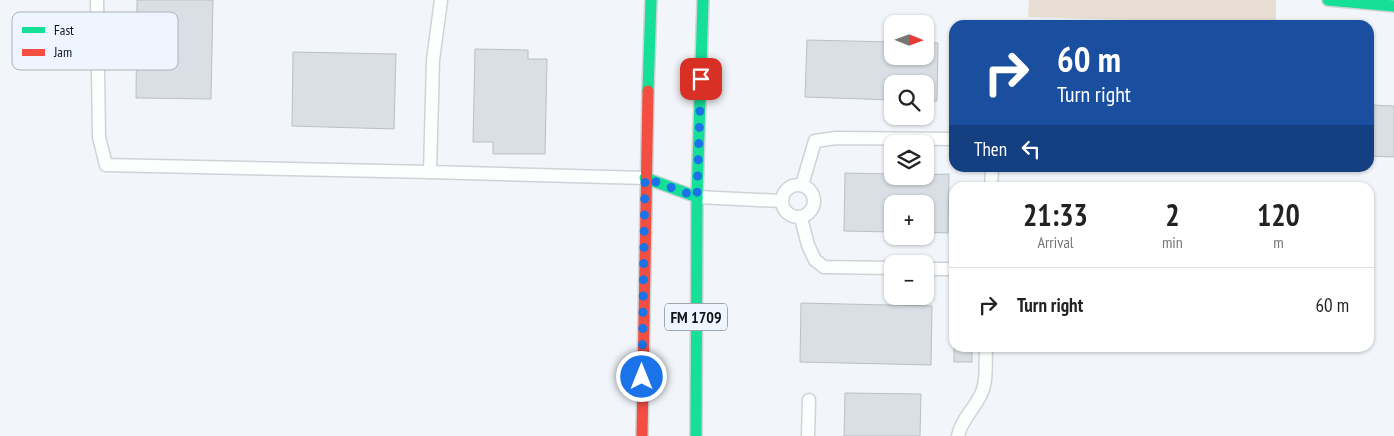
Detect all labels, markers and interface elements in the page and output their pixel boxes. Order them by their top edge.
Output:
legend [12,12,178,70]
north arrow [884,15,934,65]
map controls [884,15,934,305]
text: Fast [54,21,74,39]
text: 60 m [1057,36,1121,82]
icon: right [974,40,1039,105]
text: Jam [53,43,72,61]
pin [680,58,722,100]
icon: arrive [687,65,715,93]
button: search [884,75,934,125]
text: Turn right [1057,80,1131,108]
button: layers [884,135,934,185]
icon: left [1017,135,1045,163]
text: Then [974,137,1007,161]
button: + [884,195,934,245]
text: 21:33 [1023,195,1088,234]
text: 2 [1165,195,1180,234]
text: 120 [1257,195,1300,234]
text: Arrival [1037,232,1074,252]
text: min [1162,232,1183,252]
text: m [1273,232,1284,252]
button: − [884,255,934,305]
icon: right [974,291,1002,319]
text: Turn right [1017,293,1083,317]
text: 60 m [1316,293,1349,317]
road number: FM 1709 [665,304,727,330]
position arrow [615,350,667,402]

